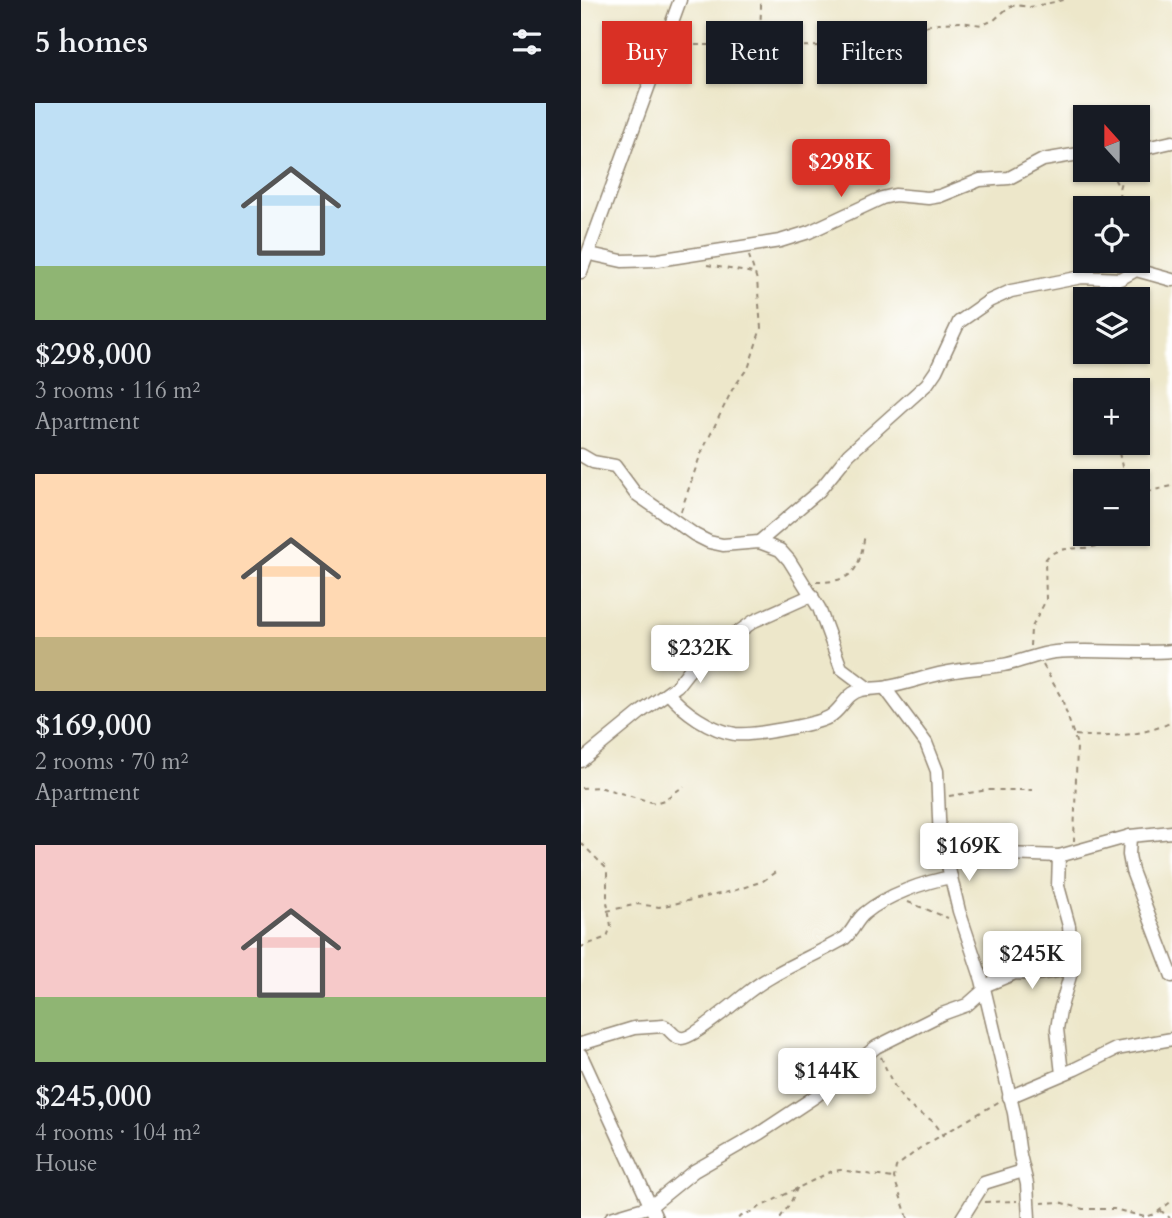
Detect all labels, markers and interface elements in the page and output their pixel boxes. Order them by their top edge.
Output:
chip: Buy [602,21,692,84]
chip: Rent [706,21,803,84]
chip: Filters [817,21,927,84]
text: 5 homes [35,22,148,63]
icon: filters [508,23,546,61]
north arrow [1073,105,1150,182]
map controls [1073,105,1150,546]
pin: $298K [792,140,890,199]
text: $298K [808,146,874,177]
icon: home [228,148,354,274]
button: locate [1073,196,1150,273]
button: layers [1073,287,1150,364]
text: $298,000 [35,334,151,375]
text: 3 rooms · 116 m² [35,375,200,406]
button: + [1073,378,1150,455]
text: Apartment [35,406,139,437]
button: − [1073,469,1150,546]
icon: home [228,519,354,645]
pin: $232K [651,626,749,685]
text: $232K [667,632,733,663]
text: $169,000 [35,705,151,746]
text: 2 rooms · 70 m² [35,746,188,777]
text: Apartment [35,777,139,808]
pin: $169K [920,824,1018,883]
text: $169K [936,830,1002,861]
icon: home [228,890,354,1016]
pin: $245K [983,932,1081,991]
text: $245K [999,938,1065,969]
pin: $144K [778,1048,876,1108]
text: $144K [794,1055,860,1086]
text: $245,000 [35,1076,151,1117]
text: 4 rooms · 104 m² [35,1117,200,1148]
text: House [35,1148,97,1179]

